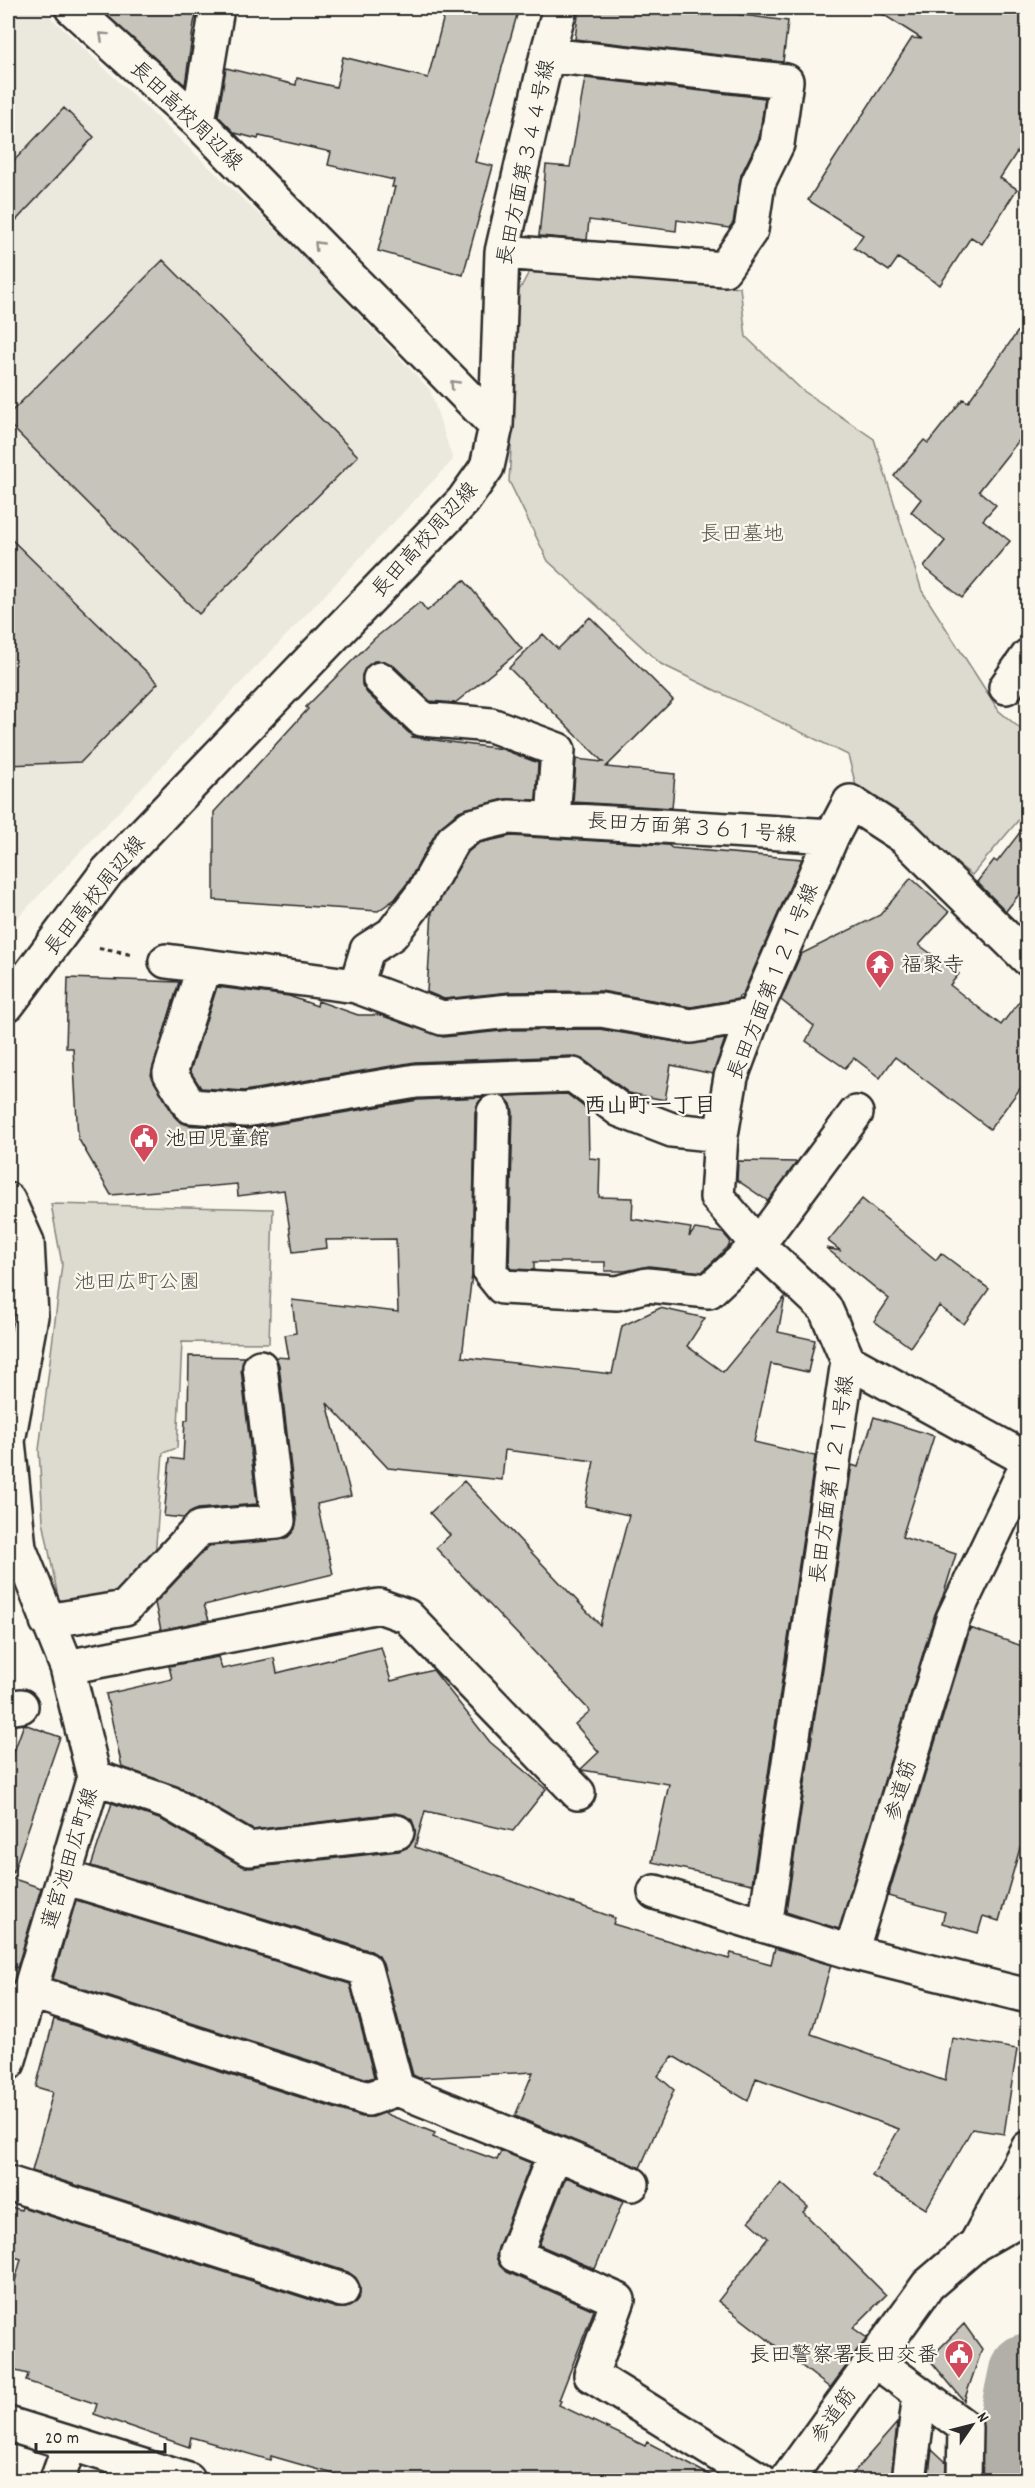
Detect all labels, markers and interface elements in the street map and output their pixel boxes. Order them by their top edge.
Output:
one-way arrow [99,32,110,43]
street label: 長田高校周辺線 [122,55,248,179]
street label: 長田方面第３４４号線 [491,57,564,268]
one-way arrow [314,241,325,251]
one-way arrow [451,381,462,392]
street label: 長田高校周辺線 [366,476,487,606]
park label: 長田墓地 [700,521,784,551]
street label: 長田方面第３６１号線 [586,808,798,852]
street label: 長田高校周辺線 [38,830,154,963]
street label: 長田方面第１２１号線 [722,879,828,1085]
temple icon: 福聚寺 [864,948,896,990]
place label: 福聚寺 [901,952,964,982]
district label: 西山町一丁目 [584,1092,716,1123]
public building icon: 池田児童館 [128,1122,160,1164]
place label: 池田児童館 [165,1126,270,1156]
park label: 池田広町公園 [74,1269,200,1299]
street label: 長田方面第１２１号線 [805,1373,863,1585]
street label: 参道筋 [879,1756,926,1825]
street label: 蓮宮池田広町線 [36,1784,108,1934]
public building icon: 長田警察署長田交番 [943,2338,975,2380]
place label: 長田警察署長田交番 [749,2342,938,2372]
street label: 参道筋 [805,2382,866,2451]
north arrow [942,2395,1002,2455]
text: N [971,2408,994,2428]
scale bar [36,2416,165,2454]
text: 20 m [45,2427,79,2452]

